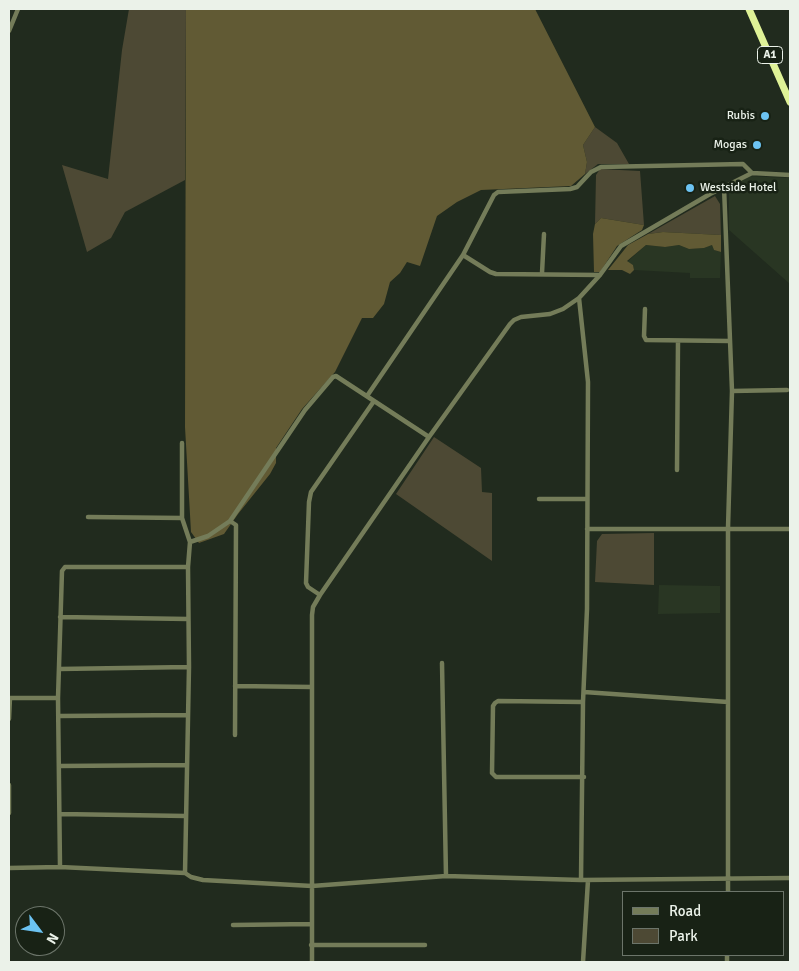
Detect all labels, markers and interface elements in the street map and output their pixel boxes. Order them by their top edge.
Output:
road number: A1 [758,46,782,64]
place label: Rubis [727,109,755,123]
marker: Rubis [759,110,771,122]
place label: Mogas [713,138,747,152]
marker: Mogas [751,139,763,151]
place label: Westside Hotel [700,181,777,195]
marker: Westside Hotel [684,182,696,194]
legend [622,891,784,956]
text: Road [669,902,701,920]
north arrow [15,906,65,956]
text: Park [669,927,698,945]
text: N [43,930,62,947]

